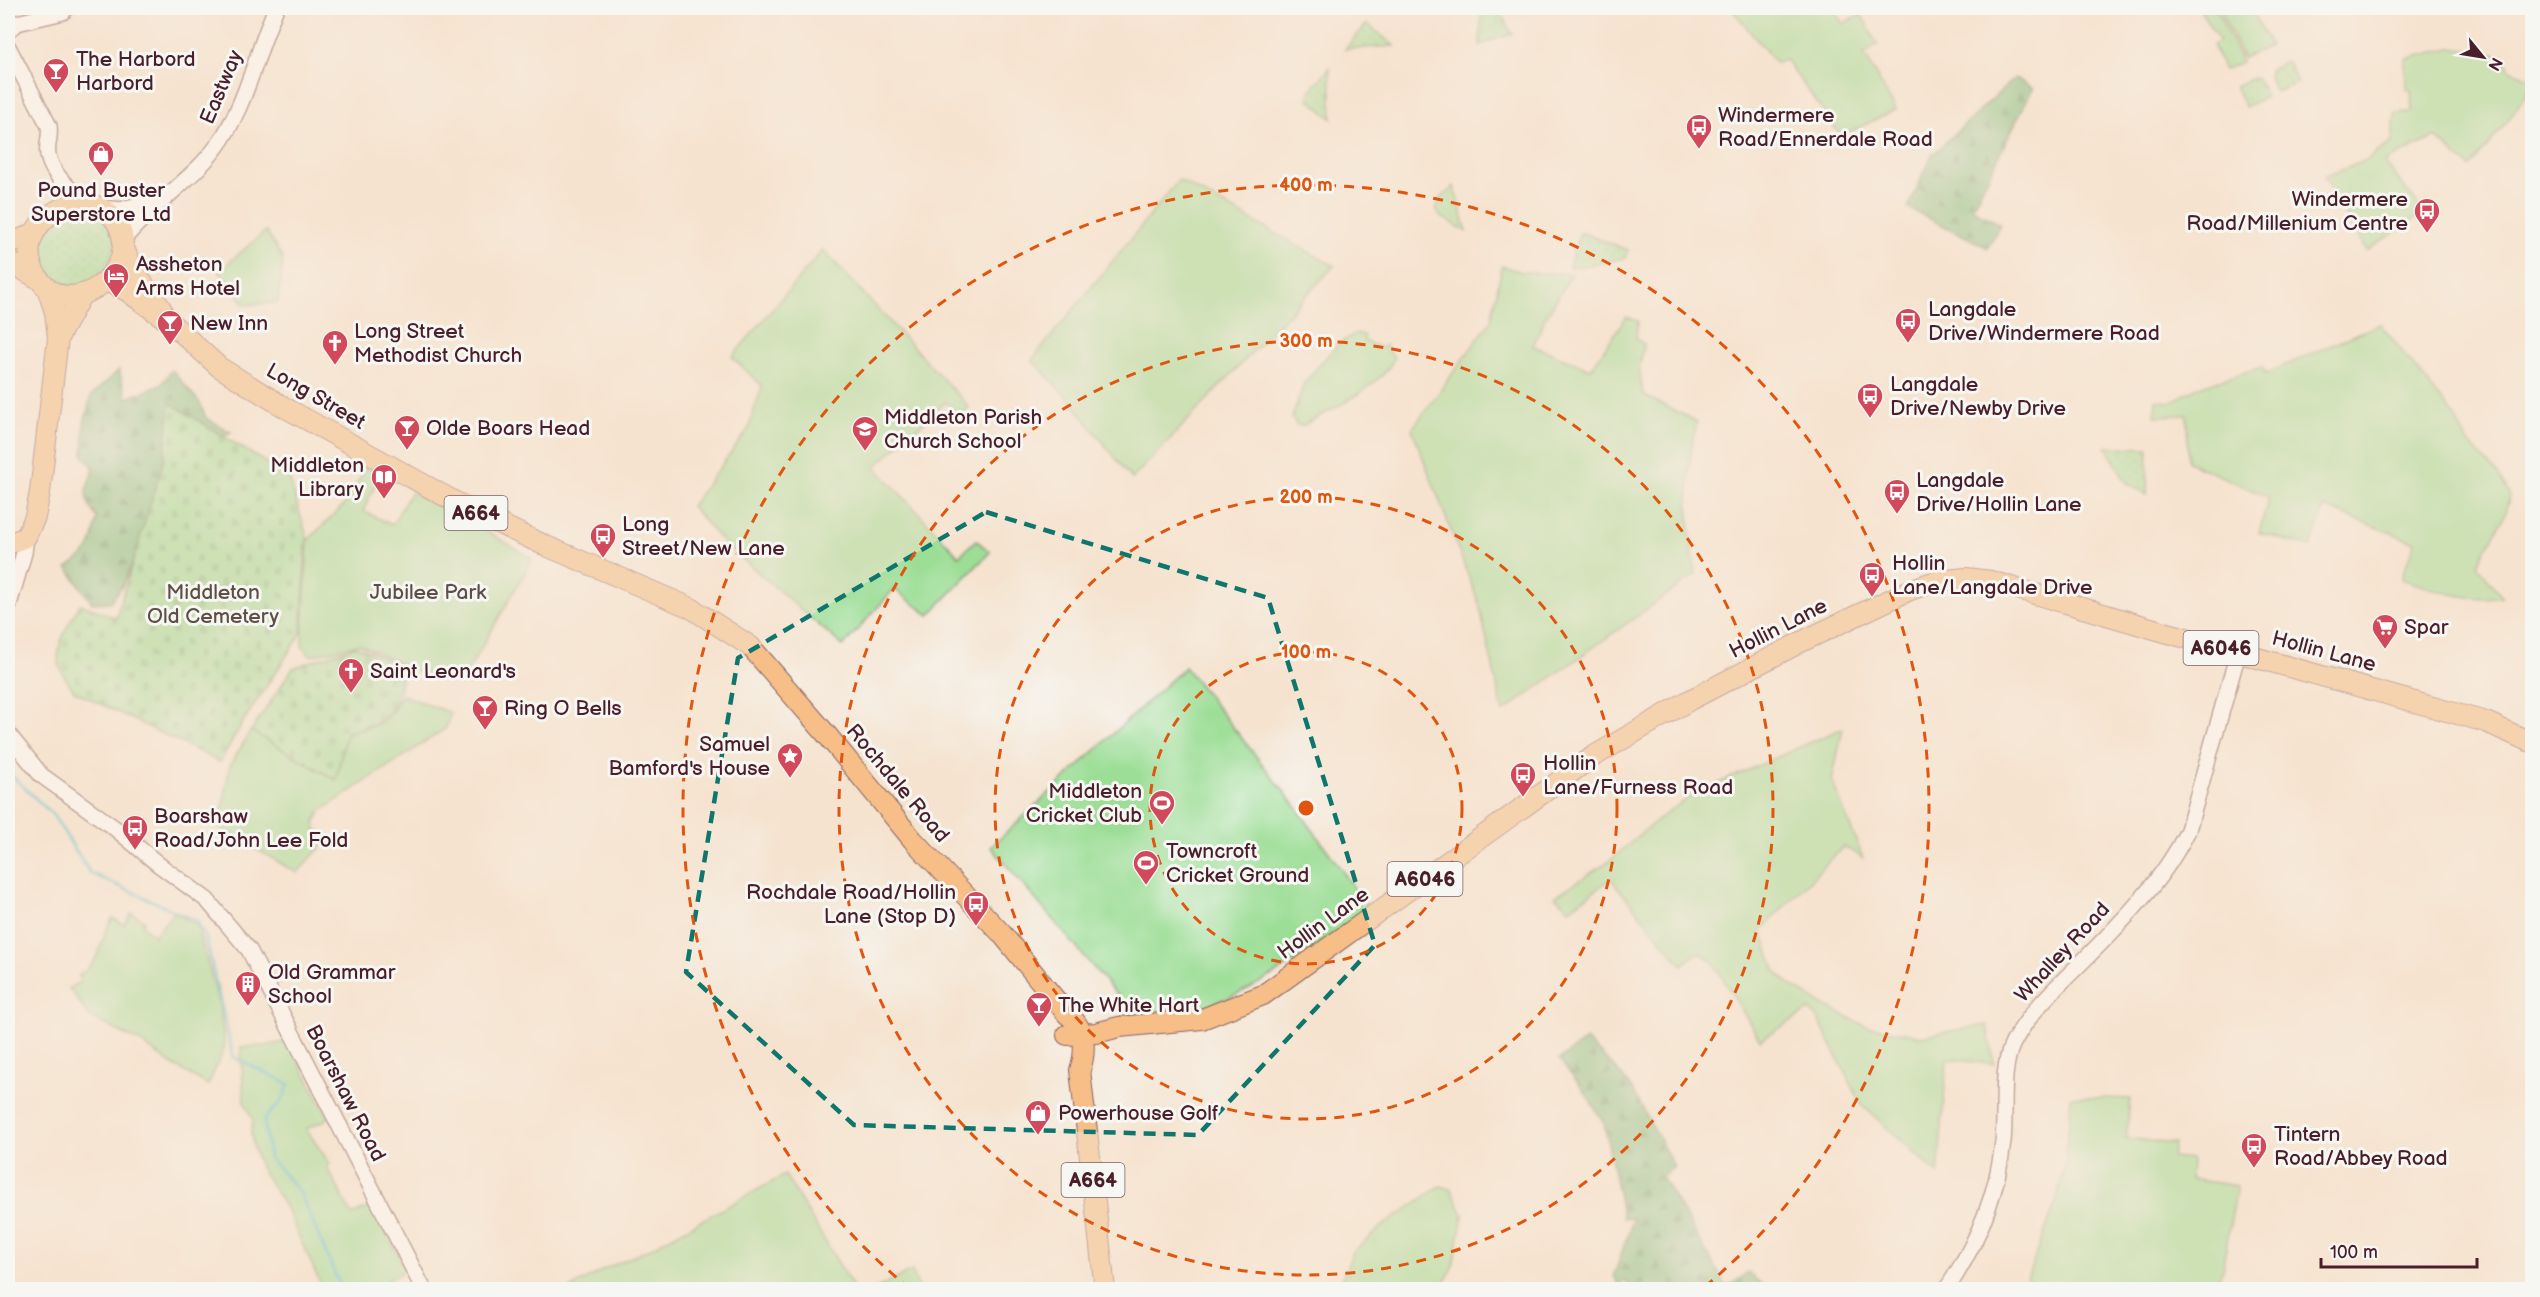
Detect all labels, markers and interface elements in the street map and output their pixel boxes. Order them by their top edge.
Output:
north arrow [2453,27,2513,87]
street label: Eastway [195,46,248,128]
place label: The Harbord Harbord [76,47,196,96]
text: N [2483,54,2506,74]
bar icon: The Harbord Harbord [41,56,71,94]
place label: Windermere Road/Ennerdale Road [1718,103,1933,152]
bus stop icon: Windermere Road/Ennerdale Road [1684,112,1714,150]
shop icon: Pound Buster Superstore Ltd [86,139,116,177]
text: 400 m [1279,175,1333,196]
place label: Pound Buster Superstore Ltd [31,178,171,227]
place label: Windermere Road/Millenium Centre [2186,187,2408,236]
bus stop icon: Windermere Road/Millenium Centre [2412,196,2442,234]
place label: Assheton Arms Hotel [136,252,240,301]
hotel icon: Assheton Arms Hotel [101,261,131,299]
place label: Langdale Drive/Windermere Road [1928,297,2160,346]
bus stop icon: Langdale Drive/Windermere Road [1893,306,1923,344]
bar icon: New Inn [155,308,185,346]
place label: New Inn [190,311,268,336]
place label: Long Street Methodist Church [354,319,522,368]
church icon: Long Street Methodist Church [320,328,350,366]
text: 300 m [1279,331,1333,352]
street label: Long Street [262,358,370,435]
place label: Langdale Drive/Newby Drive [1890,372,2066,421]
bus stop icon: Langdale Drive/Newby Drive [1855,381,1885,419]
place label: Middleton Parish Church School [884,405,1042,454]
bar icon: Olde Boars Head [392,413,422,451]
school or university icon: Middleton Parish Church School [850,414,880,452]
place label: Olde Boars Head [426,416,590,441]
place label: Middleton Library [270,453,365,502]
library icon: Middleton Library [369,462,399,500]
place label: Langdale Drive/Hollin Lane [1916,468,2082,517]
bus stop icon: Langdale Drive/Hollin Lane [1882,477,1912,515]
text: 200 m [1279,487,1333,508]
road number: A664 [444,496,508,530]
place label: Long Street/New Lane [622,512,785,561]
bus stop icon: Long Street/New Lane [588,521,618,559]
place label: Hollin Lane/Langdale Drive [1892,551,2092,600]
bus stop icon: Hollin Lane/Langdale Drive [1857,560,1887,598]
park label: Middleton Old Cemetery [147,580,279,629]
park label: Jubilee Park [370,580,487,605]
street label: Hollin Lane [1725,593,1831,664]
supermarket icon: Spar [2370,612,2400,650]
place label: Spar [2404,615,2449,640]
street label: Hollin Lane [2269,626,2379,677]
road number: A6046 [2184,631,2258,665]
text: 100 m [1281,642,1331,663]
church icon: Saint Leonard's [336,656,366,694]
place label: Saint Leonard's [370,659,516,684]
bar icon: Ring O Bells [470,693,500,731]
place label: Ring O Bells [504,696,622,721]
street label: Rochdale Road [841,719,954,848]
place label: Samuel Bamford's House [608,732,770,781]
place icon: Samuel Bamford's House [775,741,805,779]
place label: Hollin Lane/Furness Road [1543,751,1733,800]
bus stop icon: Hollin Lane/Furness Road [1508,760,1538,798]
place label: Middleton Cricket Club [1026,779,1142,828]
sports icon: Middleton Cricket Club [1147,788,1177,826]
centre of rings [1296,798,1316,818]
place label: Boarshaw Road/John Lee Fold [154,804,348,853]
bus stop icon: Boarshaw Road/John Lee Fold [120,813,150,851]
place label: Towncroft Cricket Ground [1166,839,1309,888]
sports icon: Towncroft Cricket Ground [1131,848,1161,886]
road number: A6046 [1388,862,1462,896]
place label: Rochdale Road/Hollin Lane (Stop D) [746,880,956,929]
street label: Hollin Lane [1273,882,1374,965]
bus stop icon: Rochdale Road/Hollin Lane (Stop D) [961,889,991,927]
street label: Whalley Road [2010,897,2115,1008]
place label: Old Grammar School [268,960,396,1009]
building icon: Old Grammar School [233,969,263,1007]
bar icon: The White Hart [1024,990,1054,1028]
place label: The White Hart [1058,993,1200,1018]
street label: Boarshaw Road [300,1021,391,1166]
shop icon: Powerhouse Golf [1023,1098,1053,1136]
place label: Powerhouse Golf [1058,1101,1219,1126]
place label: Tintern Road/Abbey Road [2274,1122,2448,1171]
bus stop icon: Tintern Road/Abbey Road [2239,1131,2269,1169]
road number: A664 [1062,1163,1124,1197]
scale bar [2321,1231,2477,1269]
text: 100 m [2330,1242,2378,1263]

